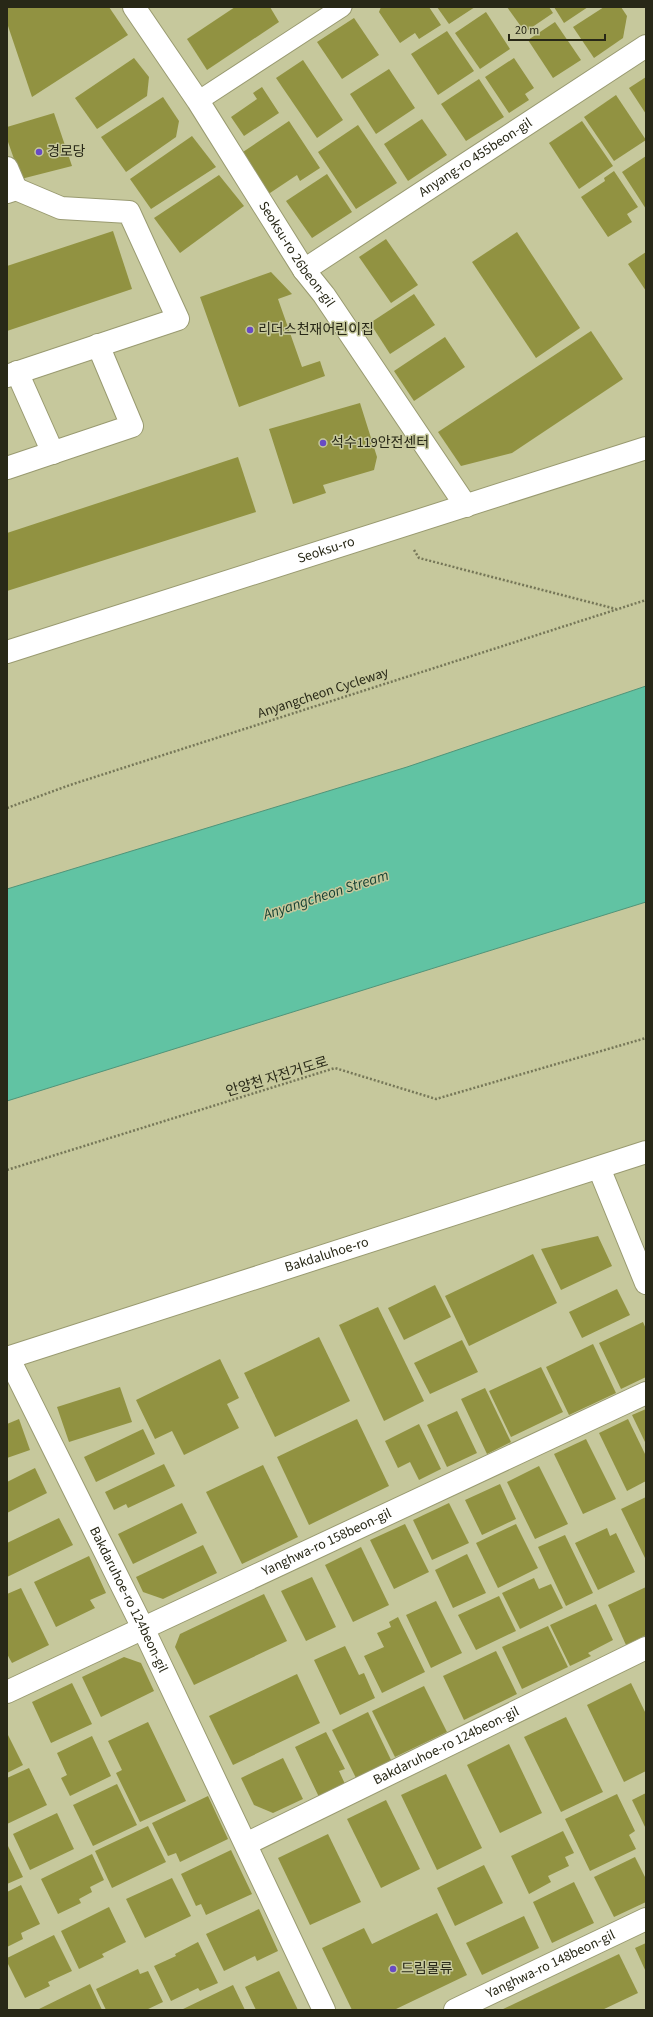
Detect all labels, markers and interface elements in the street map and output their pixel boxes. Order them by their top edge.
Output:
scale bar [509,16,605,42]
text: 20 m [515,22,539,39]
street label: Anyang-ro 455beon-gil [415,113,537,202]
place label: 경로당 [47,142,86,162]
marker: 경로당 [34,147,44,157]
street label: Seoksu-ro 26beon-gil [253,197,340,312]
place label: 리더스천재어린이집 [258,320,374,340]
marker: 리더스천재어린이집 [245,325,255,335]
place label: 석수119안전센터 [331,433,429,453]
marker: 석수119안전센터 [318,438,328,448]
street label: Seoksu-ro [295,532,357,569]
street label: Anyangcheon Cycleway [255,662,392,724]
water label: Anyangcheon Stream [260,865,391,926]
street label: 안양천 자전거도로 [223,1052,331,1102]
street label: Bakdaluhoe-ro [282,1232,371,1278]
street label: Yanghwa-ro 158beon-gil [258,1503,395,1582]
street label: Bakdaruhoe-ro 124beon-gil [84,1523,173,1676]
street label: Bakdaruhoe-ro 124beon-gil [370,1701,523,1790]
street label: Yanghwa-ro 148beon-gil [482,1925,619,2004]
place label: 드림물류 [401,1959,453,1979]
marker: 드림물류 [388,1964,398,1974]

